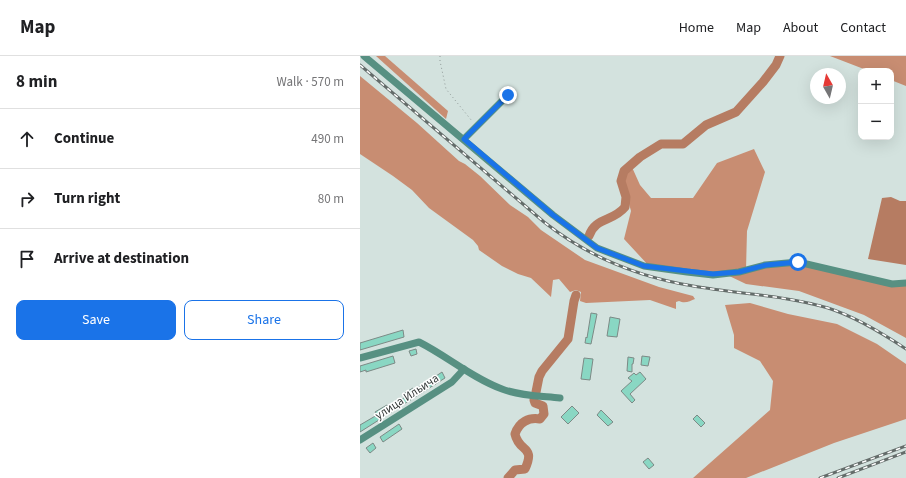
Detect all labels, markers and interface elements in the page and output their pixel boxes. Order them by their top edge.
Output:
text: Map [20,14,55,41]
text: Home [679,18,714,38]
text: Map [736,18,761,38]
text: About [783,18,818,38]
text: Contact [840,18,886,38]
north arrow [810,68,846,104]
map controls [858,68,894,140]
button: + [858,68,894,104]
text: 8 min [16,70,57,94]
text: Walk · 570 m [276,73,344,91]
route end [499,86,517,104]
button: − [858,104,894,140]
icon: ahead [16,128,38,150]
text: Continue [54,128,114,149]
text: 490 m [311,130,344,148]
icon: right [16,188,38,210]
text: Turn right [54,188,120,209]
text: 80 m [318,190,344,208]
icon: arrive [16,248,38,270]
text: Arrive at destination [54,248,189,269]
route start [789,253,807,271]
button: Save [16,300,176,340]
button: Share [184,300,344,340]
street label: улица Ильича [372,370,442,424]

